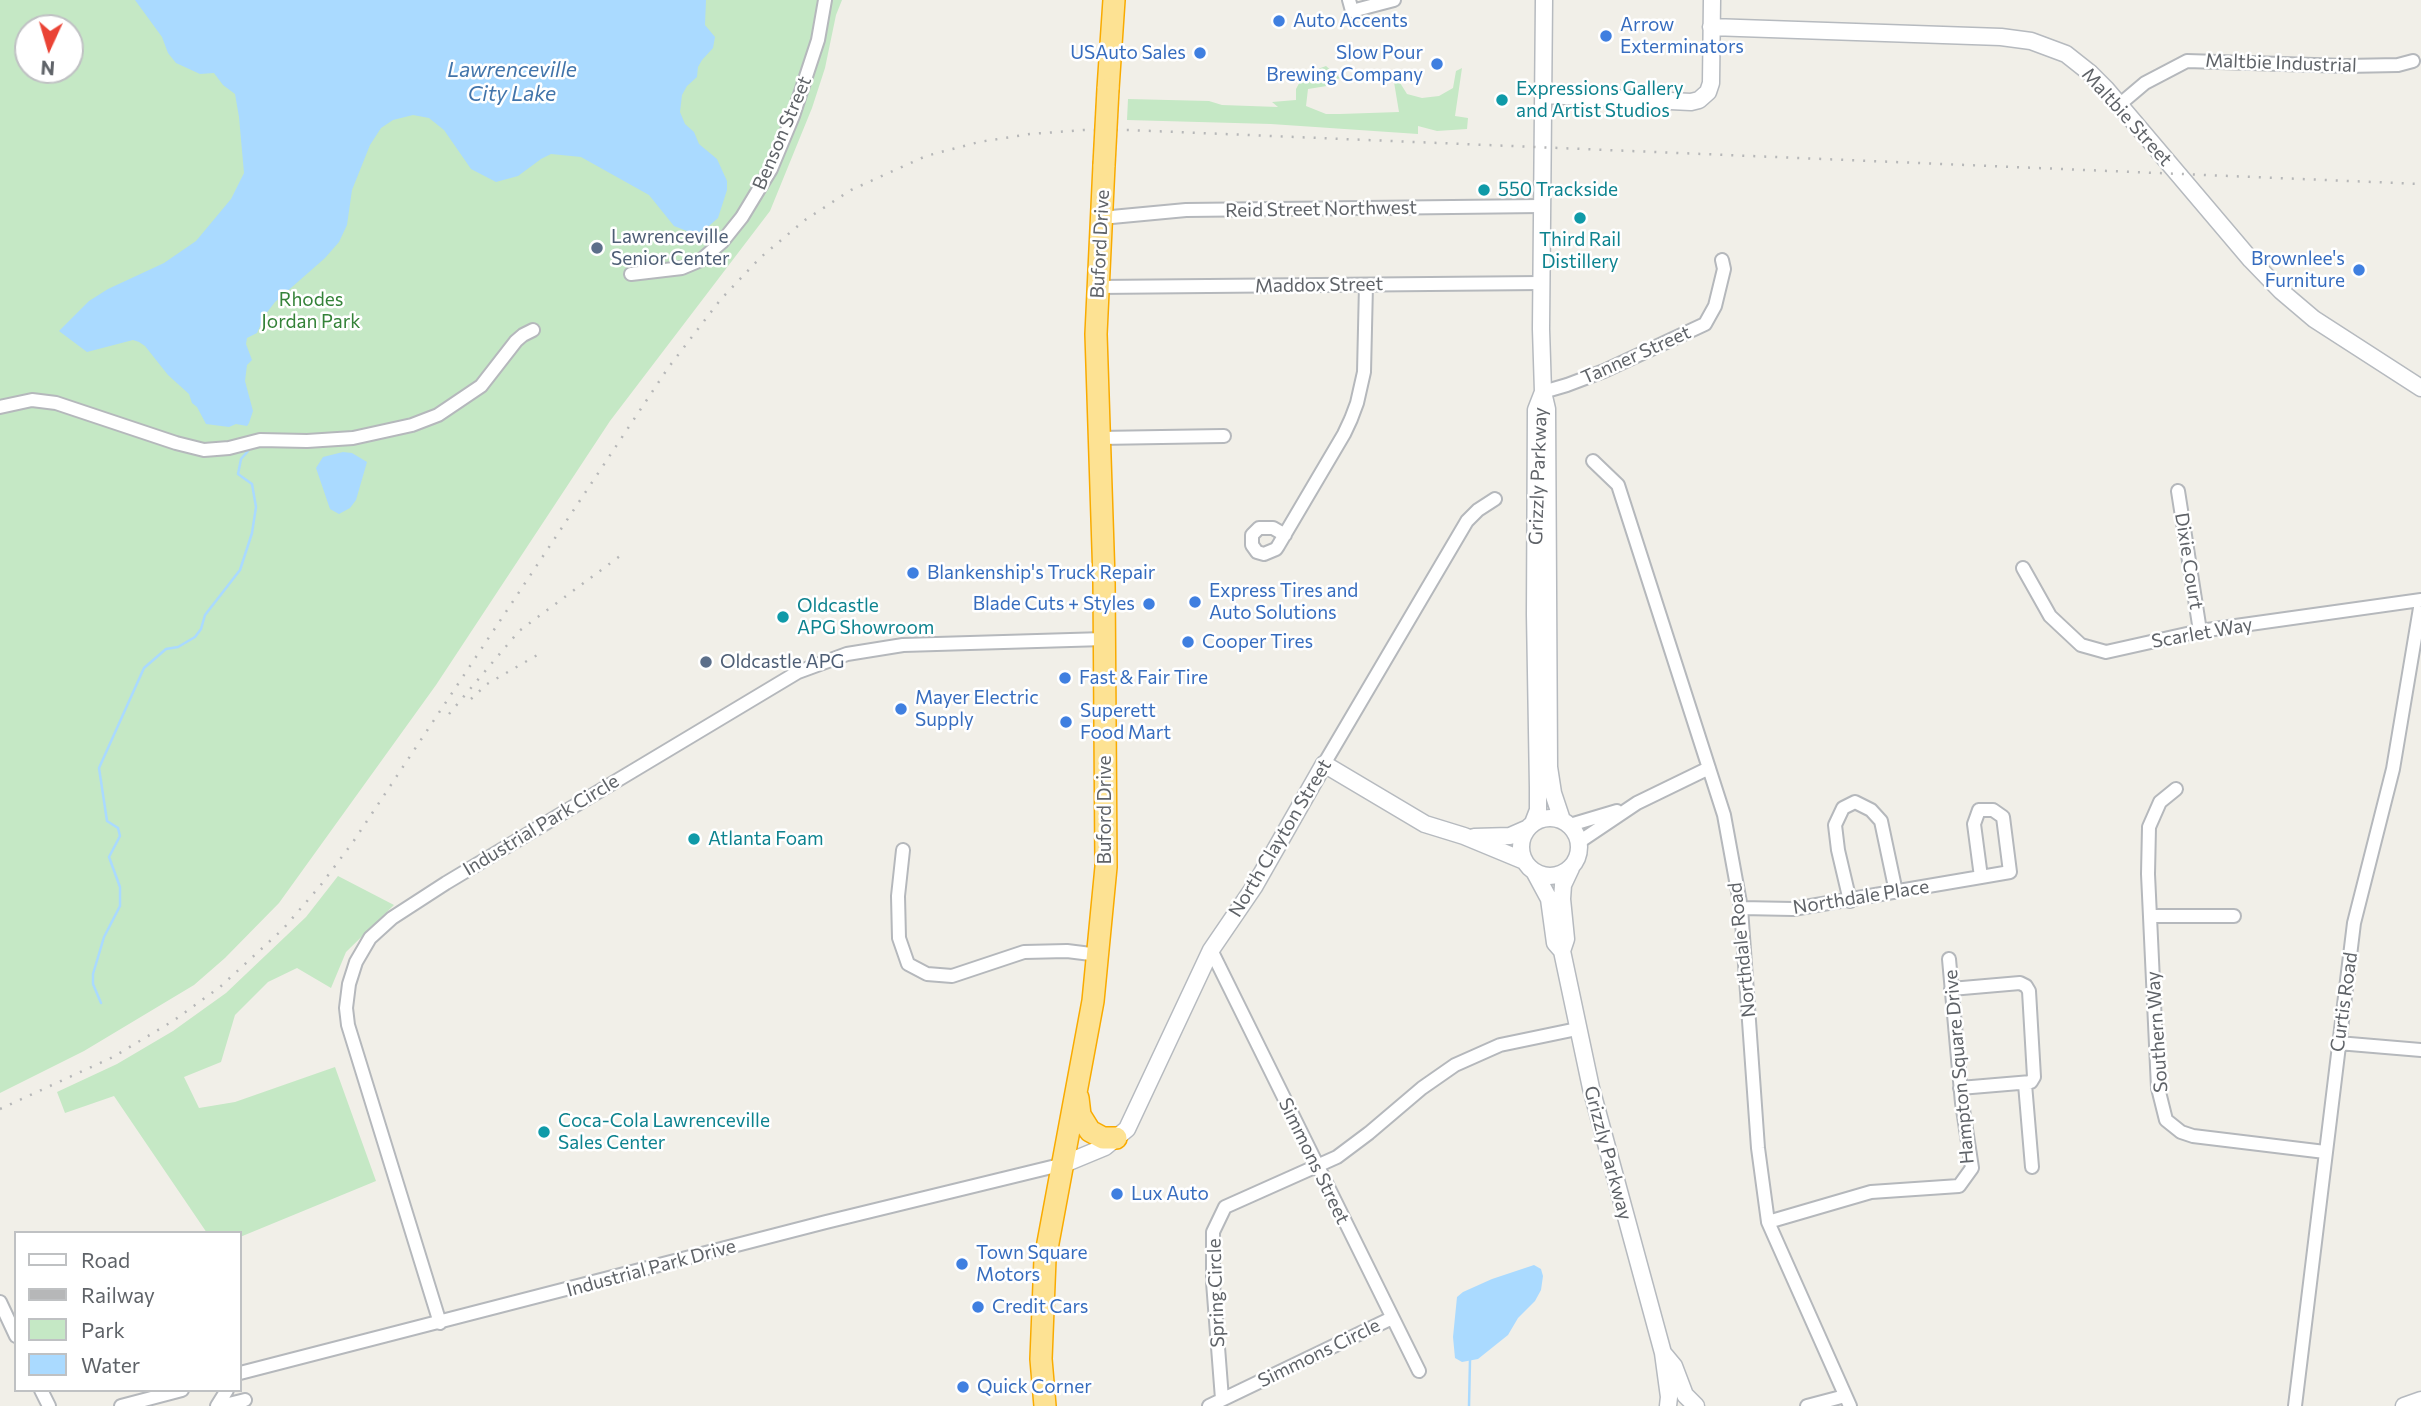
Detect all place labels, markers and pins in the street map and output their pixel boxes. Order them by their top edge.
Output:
place label: Auto Accents [1293,10,1408,32]
marker: Auto Accents [1271,13,1287,29]
place label: Arrow Exterminators [1620,14,1744,58]
marker: Arrow Exterminators [1598,28,1614,44]
place label: USAuto Sales [1070,42,1186,64]
place label: Slow Pour Brewing Company [1266,42,1423,86]
marker: USAuto Sales [1192,45,1208,61]
marker: Slow Pour Brewing Company [1429,56,1445,72]
place label: Expressions Gallery and Artist Studios [1516,78,1684,122]
marker: Expressions Gallery and Artist Studios [1494,92,1510,108]
place label: 550 Trackside [1498,179,1618,201]
marker: 550 Trackside [1476,182,1492,198]
marker: Third Rail Distillery [1572,210,1588,226]
place label: Lawrenceville Senior Center [611,226,730,270]
place label: Third Rail Distillery [1539,229,1621,273]
marker: Lawrenceville Senior Center [589,240,605,256]
place label: Brownlee's Furniture [2251,248,2345,292]
marker: Brownlee's Furniture [2351,262,2367,278]
place label: Blankenship's Truck Repair [927,562,1155,584]
marker: Blankenship's Truck Repair [905,565,921,581]
place label: Express Tires and Auto Solutions [1209,580,1358,624]
place label: Blade Cuts + Styles [973,593,1135,615]
marker: Express Tires and Auto Solutions [1187,594,1203,610]
place label: Oldcastle APG Showroom [797,595,934,639]
marker: Blade Cuts + Styles [1141,596,1157,612]
marker: Oldcastle APG Showroom [775,609,791,625]
place label: Cooper Tires [1202,631,1313,653]
marker: Cooper Tires [1180,634,1196,650]
place label: Oldcastle APG [720,651,844,673]
marker: Oldcastle APG [698,654,714,670]
place label: Fast & Fair Tire [1079,667,1208,689]
marker: Fast & Fair Tire [1057,670,1073,686]
place label: Mayer Electric Supply [915,687,1039,731]
place label: Superett Food Mart [1080,700,1171,744]
marker: Mayer Electric Supply [893,701,909,717]
marker: Superett Food Mart [1058,714,1074,730]
place label: Atlanta Foam [708,828,824,850]
marker: Atlanta Foam [686,831,702,847]
place label: Coca-Cola Lawrenceville Sales Center [558,1110,770,1154]
marker: Coca-Cola Lawrenceville Sales Center [536,1124,552,1140]
place label: Lux Auto [1131,1183,1209,1205]
marker: Lux Auto [1109,1186,1125,1202]
place label: Town Square Motors [976,1242,1088,1286]
marker: Town Square Motors [954,1256,970,1272]
place label: Credit Cars [992,1296,1088,1318]
marker: Credit Cars [970,1299,986,1315]
place label: Quick Corner [977,1376,1092,1398]
marker: Quick Corner [955,1379,971,1395]

